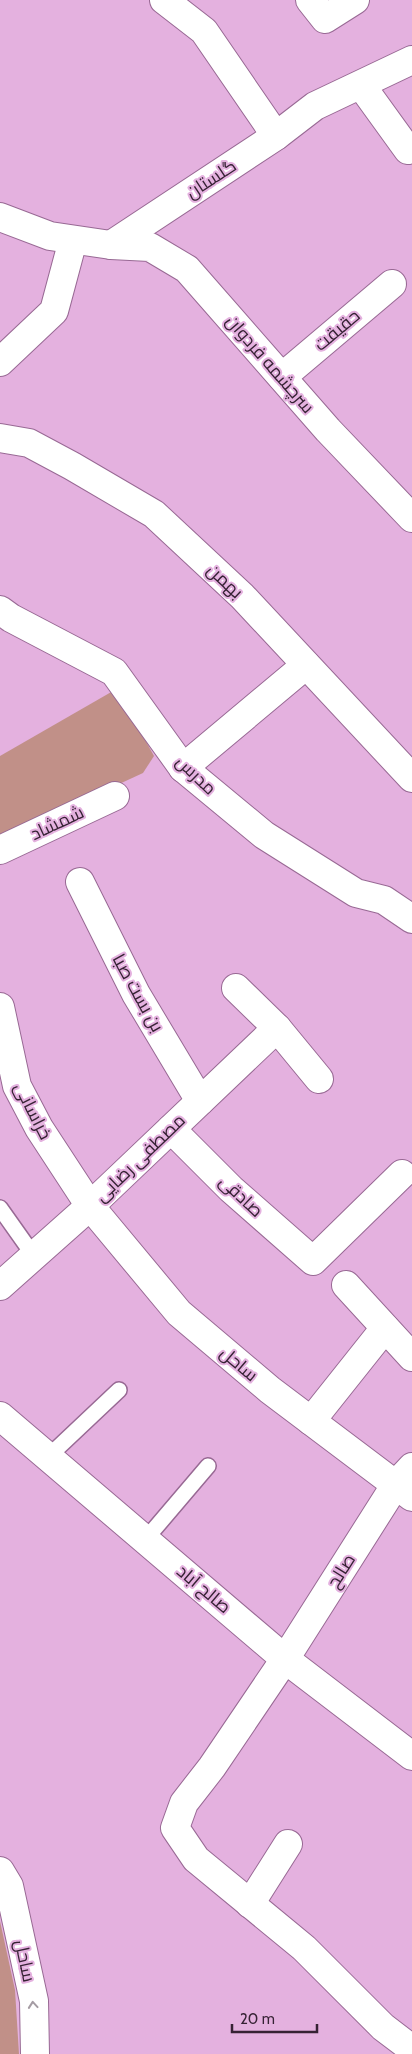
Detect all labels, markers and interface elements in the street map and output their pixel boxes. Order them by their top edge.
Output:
street label: گلستان [182,155,240,203]
street label: حقیقت [310,305,364,355]
street label: سرچشمه فردوان [220,310,319,419]
street label: بهمن [202,559,248,603]
street label: مدرس [171,751,221,799]
street label: شمشاد [27,801,87,845]
street label: بن بست صبا [108,950,168,1036]
street label: خراسانی [9,1079,57,1143]
street label: مصطفی رضایی [90,1109,190,1207]
street label: صادقی [214,1170,268,1222]
street label: ساحل [216,1342,262,1386]
street label: صالح [322,1550,361,1593]
street label: صالح آباد [172,1560,236,1619]
street label: ساحل [10,1938,40,1984]
one-way arrow [28,2001,39,2009]
scale bar [232,2002,317,2034]
text: 20 m [240,2010,275,2028]

